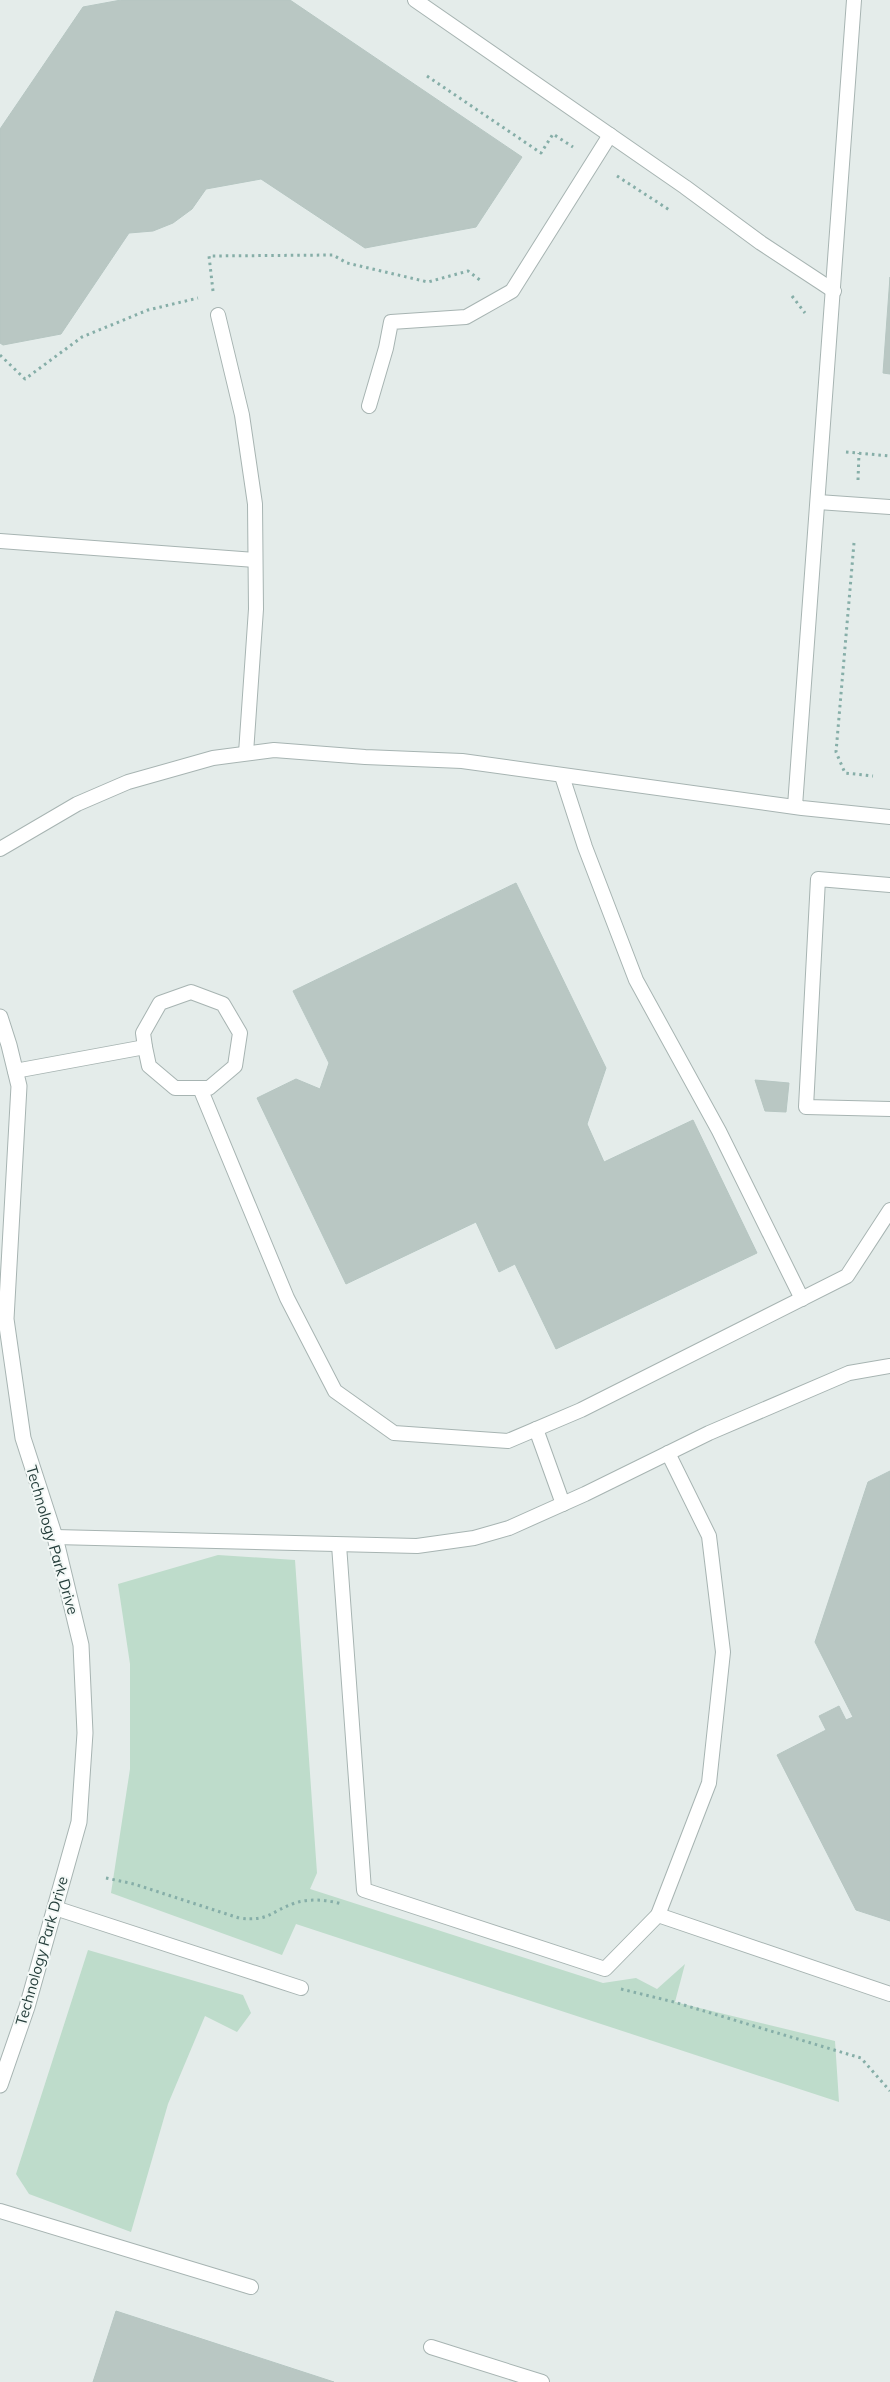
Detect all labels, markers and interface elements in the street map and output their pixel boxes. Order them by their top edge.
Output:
street label: Technology Park Drive [22,1463,83,1617]
street label: Technology Park Drive [11,1874,72,2028]

